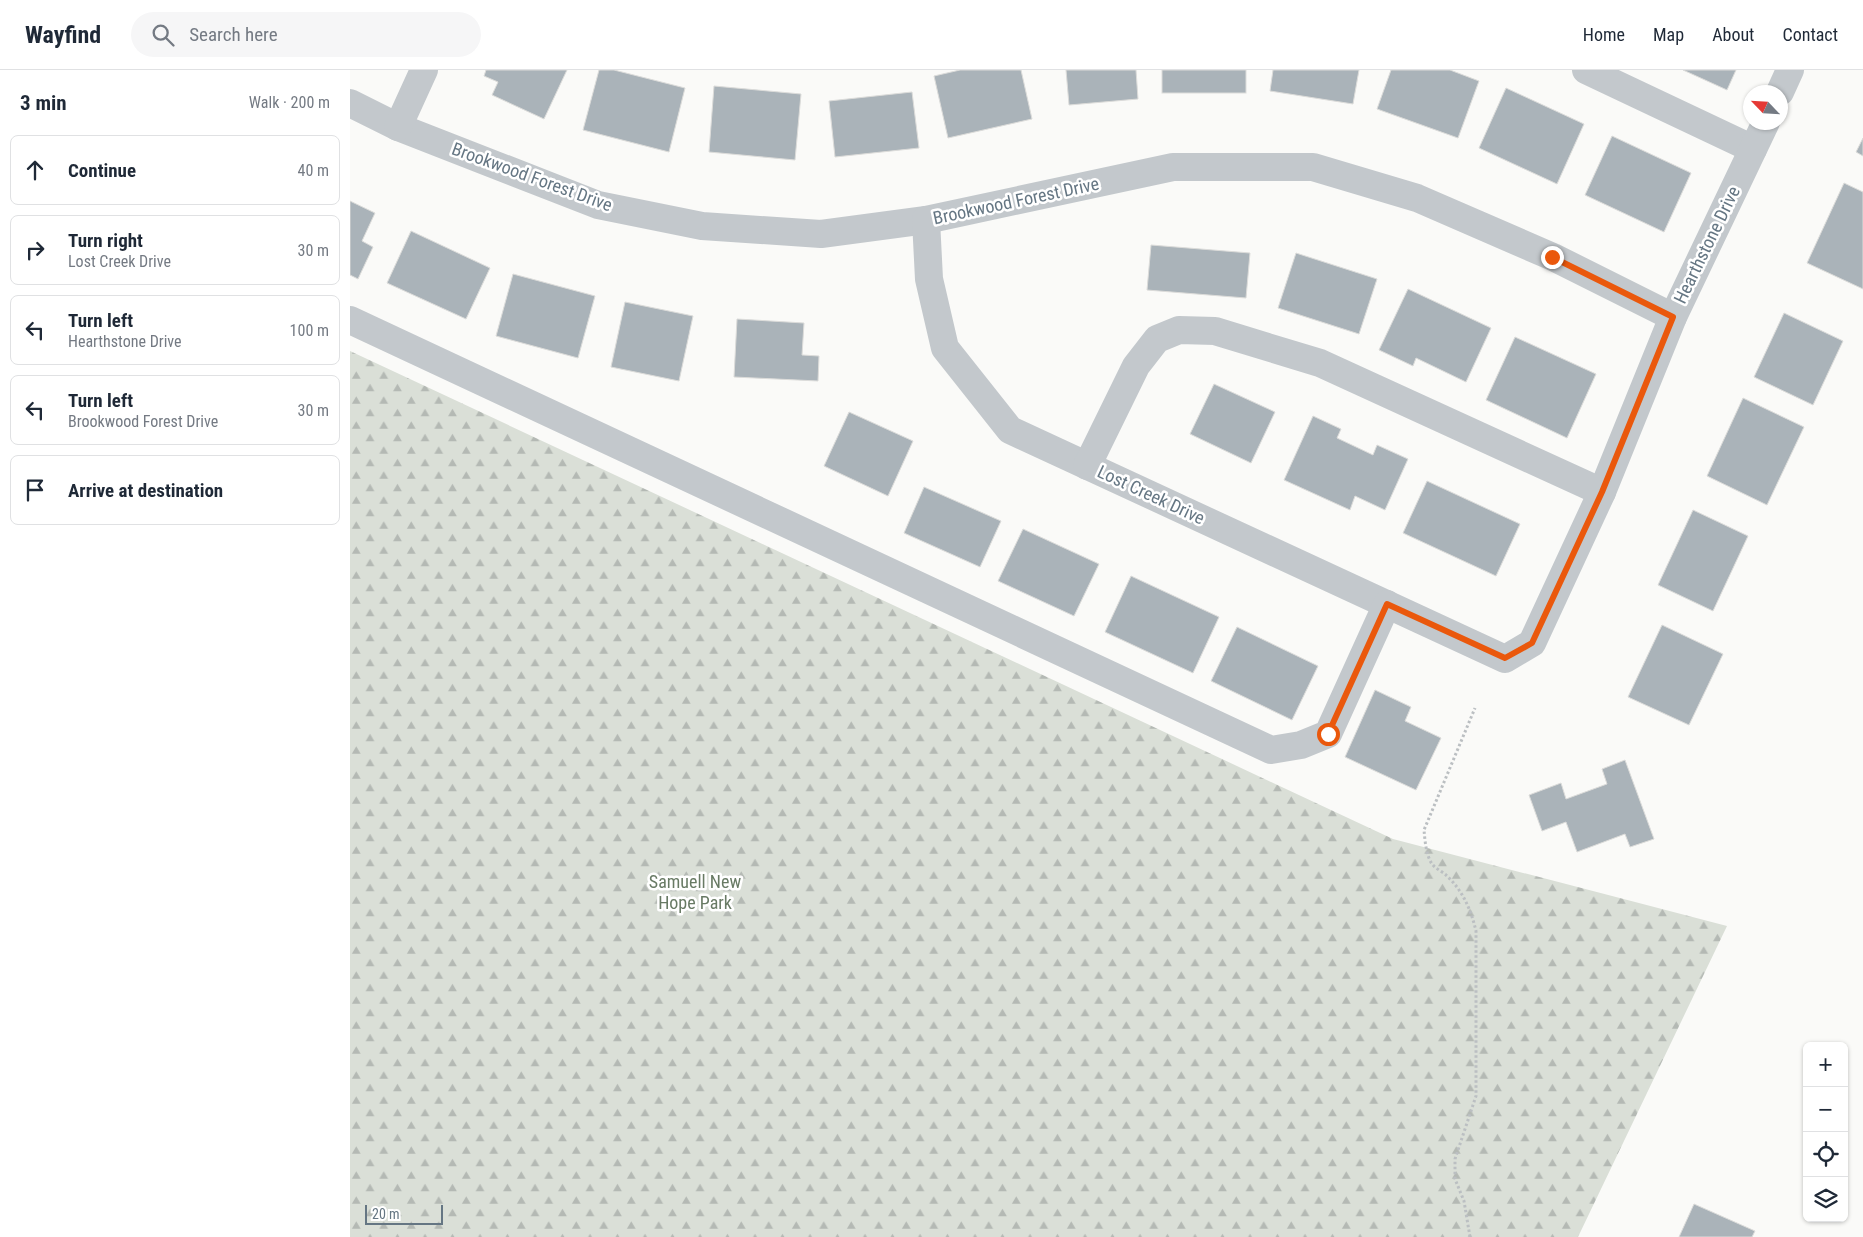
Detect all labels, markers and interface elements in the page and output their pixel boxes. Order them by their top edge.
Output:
search box [131,12,481,57]
text: Wayfind [25,21,101,49]
icon: search [149,21,177,49]
text: Search here [189,23,278,46]
text: Home [1583,24,1625,45]
text: Map [1653,24,1684,45]
text: About [1712,24,1754,45]
text: Contact [1782,24,1838,45]
north arrow [1743,85,1788,130]
text: 3 min [20,91,67,115]
text: Walk · 200 m [249,93,330,112]
street label: Brookwood Forest Drive [449,138,615,215]
icon: ahead [21,156,49,184]
text: Continue [68,159,136,182]
text: 40 m [297,161,329,180]
street label: Brookwood Forest Drive [931,173,1101,228]
street label: Hearthstone Drive [1669,183,1744,307]
text: Turn right [68,229,143,252]
icon: right [21,236,49,264]
text: 30 m [297,241,329,260]
route end [1541,246,1564,269]
text: Lost Creek Drive [68,252,171,271]
text: Turn left [68,309,133,332]
icon: left [21,316,49,344]
text: 100 m [290,321,329,340]
text: Hearthstone Drive [68,332,182,351]
text: Turn left [68,389,133,412]
icon: left [21,396,49,424]
text: 30 m [297,401,329,420]
text: Brookwood Forest Drive [68,412,218,431]
street label: Lost Creek Drive [1094,461,1208,529]
icon: arrive [21,476,49,504]
text: Arrive at destination [68,479,223,502]
route start [1317,723,1340,746]
park label: Samuell New Hope Park [649,871,741,913]
map controls [1803,1042,1848,1222]
button: + [1803,1042,1848,1087]
button: − [1803,1087,1848,1132]
button: locate [1803,1132,1848,1177]
button: layers [1803,1177,1848,1222]
scale bar [365,1202,442,1225]
text: 20 m [372,1206,400,1222]

